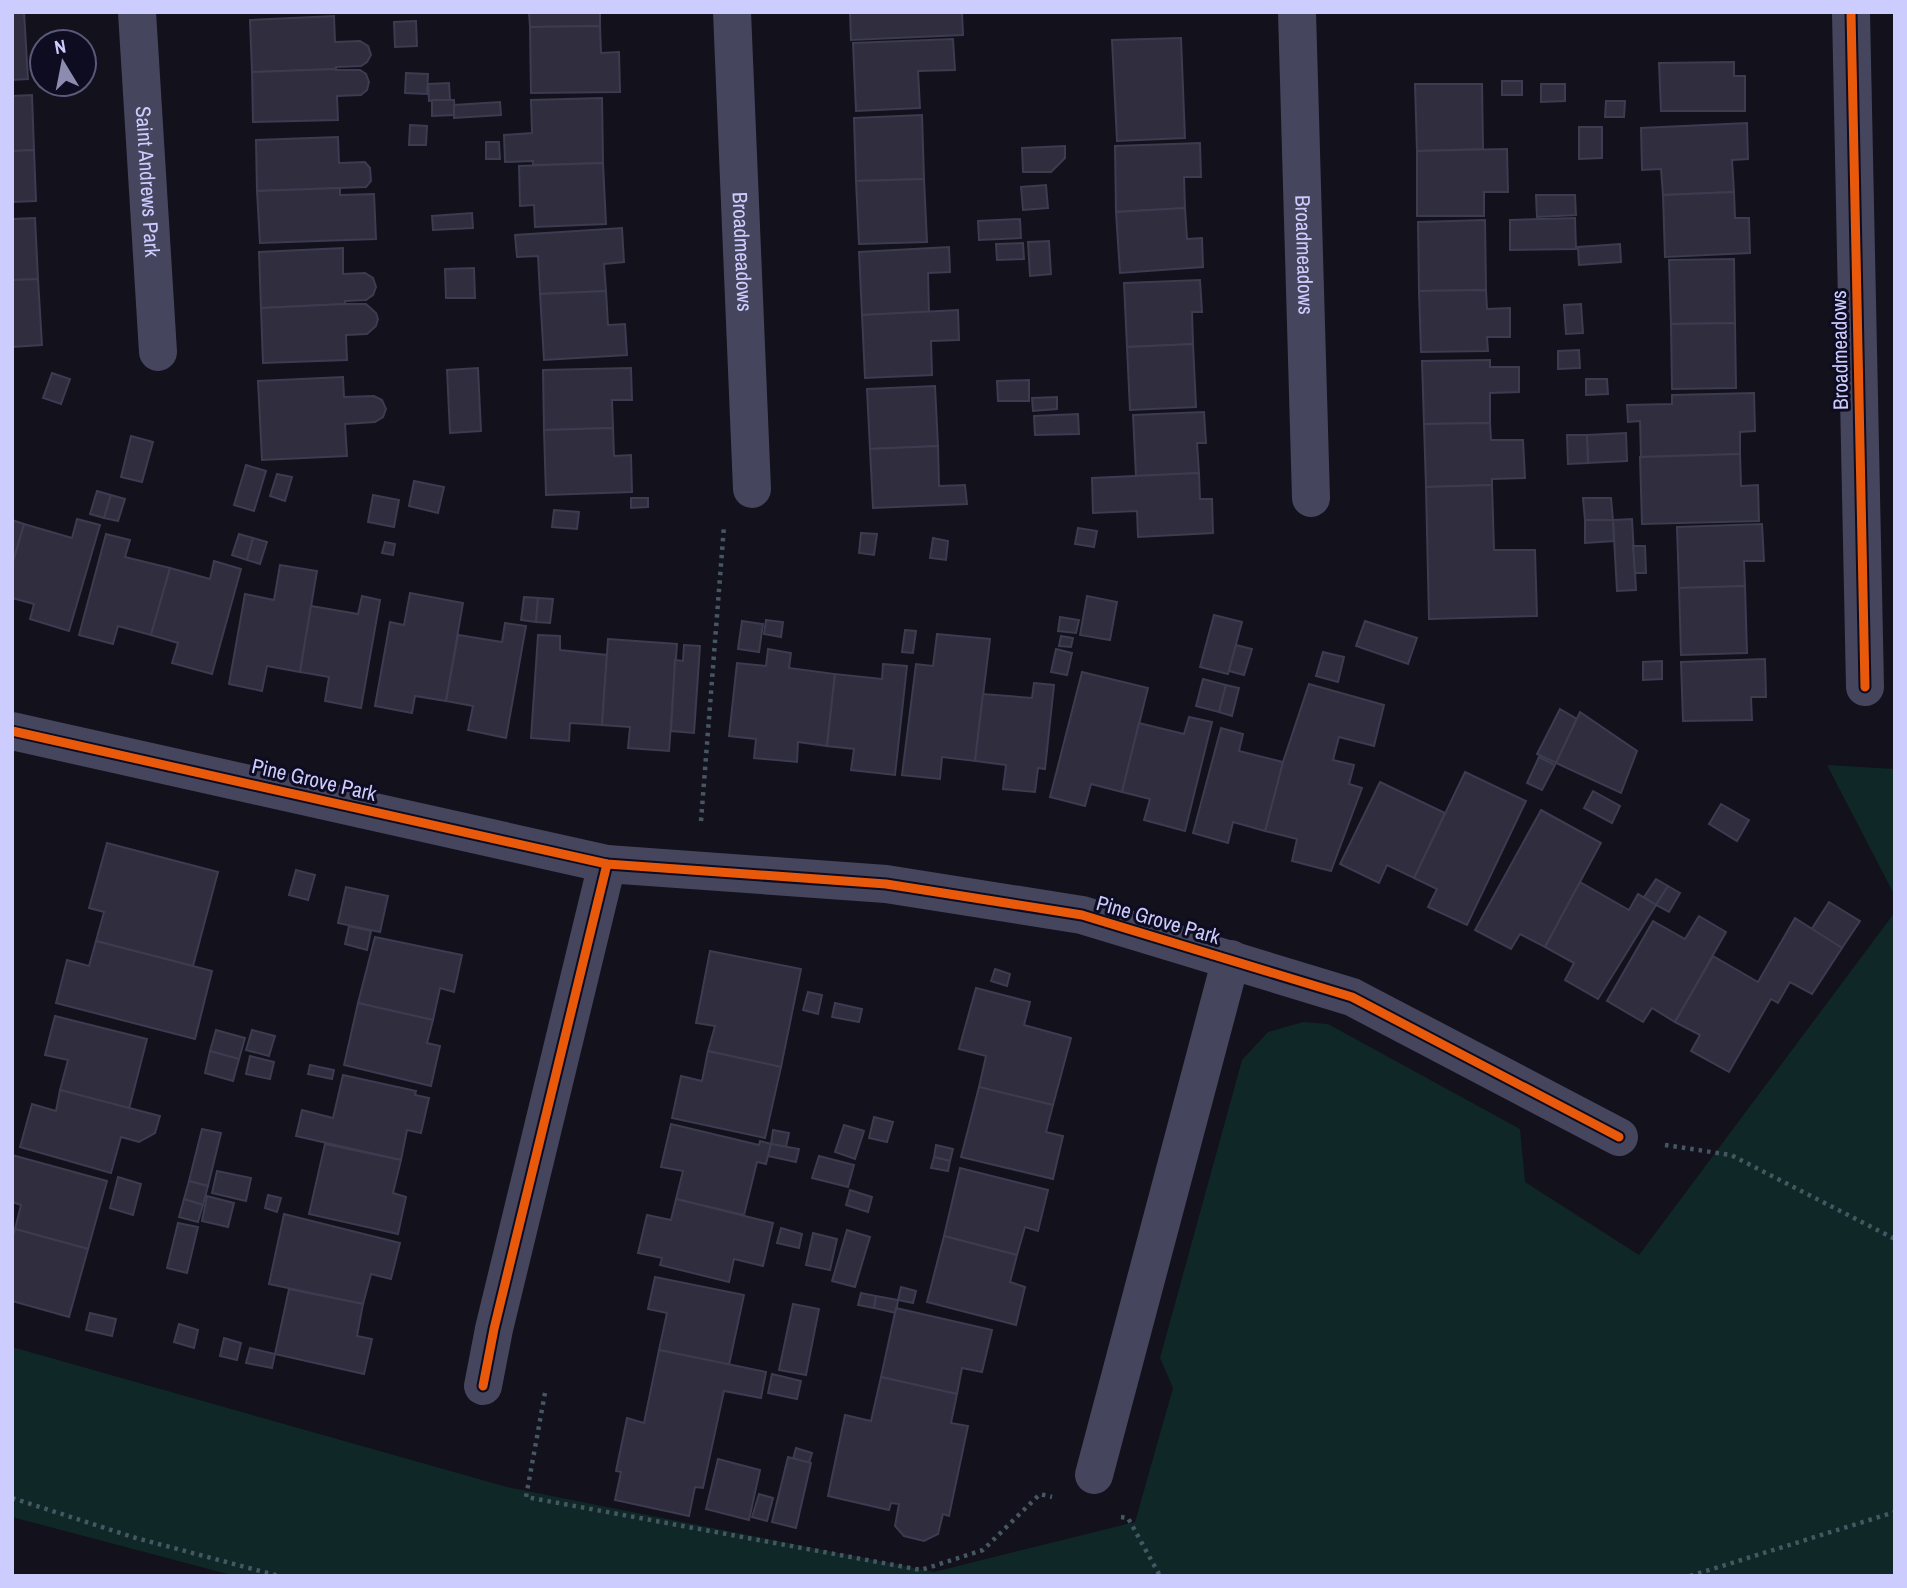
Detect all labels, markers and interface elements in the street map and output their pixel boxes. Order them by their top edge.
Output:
north arrow [28,28,98,98]
text: N [52,32,68,60]
street label: Saint Andrews Park [129,105,167,258]
street label: Broadmeadows [726,191,760,312]
street label: Broadmeadows [1288,195,1321,315]
street label: Broadmeadows [1824,290,1855,410]
street label: Pine Grove Park [249,751,380,808]
street label: Pine Grove Park [1093,888,1224,951]

